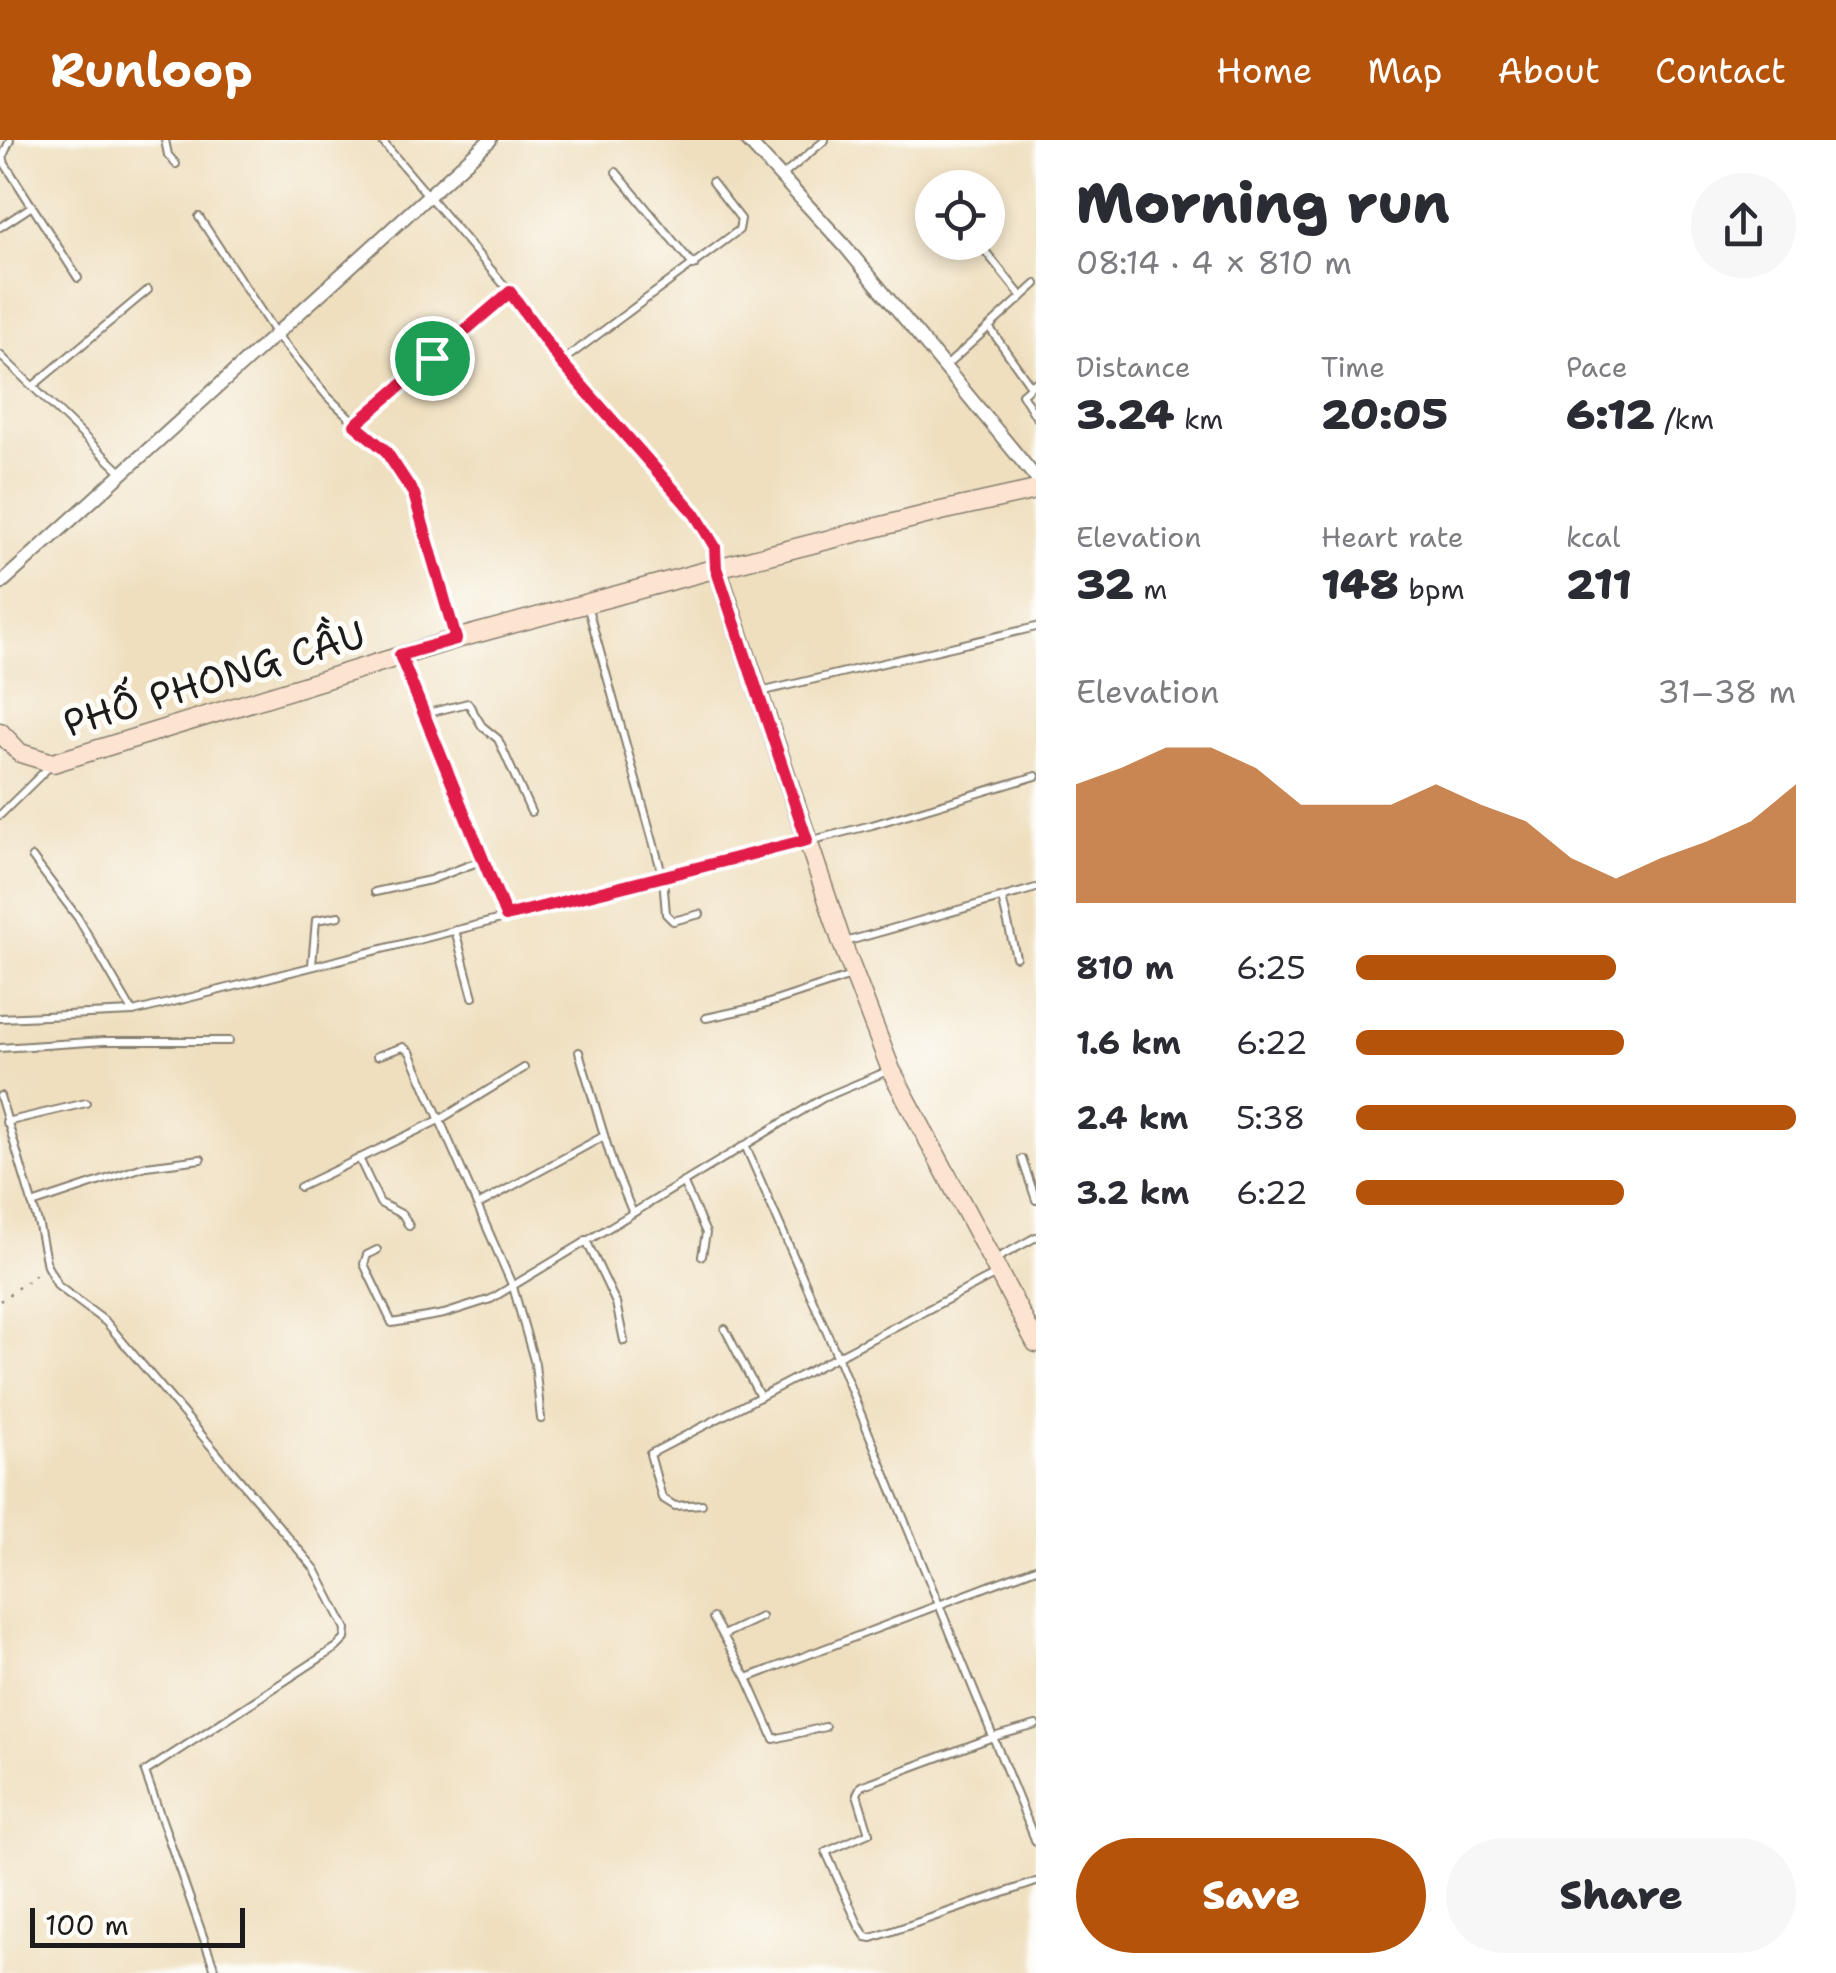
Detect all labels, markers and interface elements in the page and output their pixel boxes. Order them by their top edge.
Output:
text: Runloop [50,38,253,102]
text: Home [1216,47,1312,94]
text: Map [1367,47,1442,94]
text: About [1497,47,1600,94]
text: Contact [1655,47,1786,94]
text: Morning run [1076,166,1450,240]
map controls [915,170,1005,260]
button: locate [915,170,1005,260]
button: share [1691,173,1796,278]
text: 08:14 · 4 × 810 m [1076,241,1352,284]
pin [390,316,475,401]
icon: arrive [405,331,460,386]
text: Distance [1076,348,1191,386]
text: Time [1321,348,1385,386]
text: Pace [1566,348,1628,386]
text: 3.24 [1076,386,1174,442]
text: 20:05 [1321,386,1448,442]
text: 6:12 [1566,386,1655,442]
text: km [1174,400,1224,438]
text: /km [1655,400,1714,438]
text: Elevation [1076,518,1201,556]
text: Heart rate [1321,518,1464,556]
text: kcal [1566,518,1620,556]
text: 32 [1076,556,1134,612]
text: 148 [1321,556,1399,612]
text: 211 [1566,556,1632,612]
text: m [1134,570,1167,608]
text: bpm [1399,570,1465,608]
street label: PHỐ PHONG CẦU [56,606,371,749]
text: Elevation [1076,670,1219,713]
text: 31–38 m [1657,670,1796,713]
text: 810 m [1076,946,1174,989]
text: 6:25 [1236,946,1306,989]
text: 1.6 km [1076,1021,1181,1064]
text: 6:22 [1236,1021,1308,1064]
text: 2.4 km [1076,1096,1188,1139]
text: 5:38 [1236,1096,1305,1139]
text: 3.2 km [1076,1171,1189,1214]
text: 6:22 [1236,1171,1308,1214]
button: Save [1076,1838,1426,1953]
button: Share [1446,1838,1796,1953]
scale bar [30,1903,245,1948]
text: 100 m [45,1906,129,1944]

